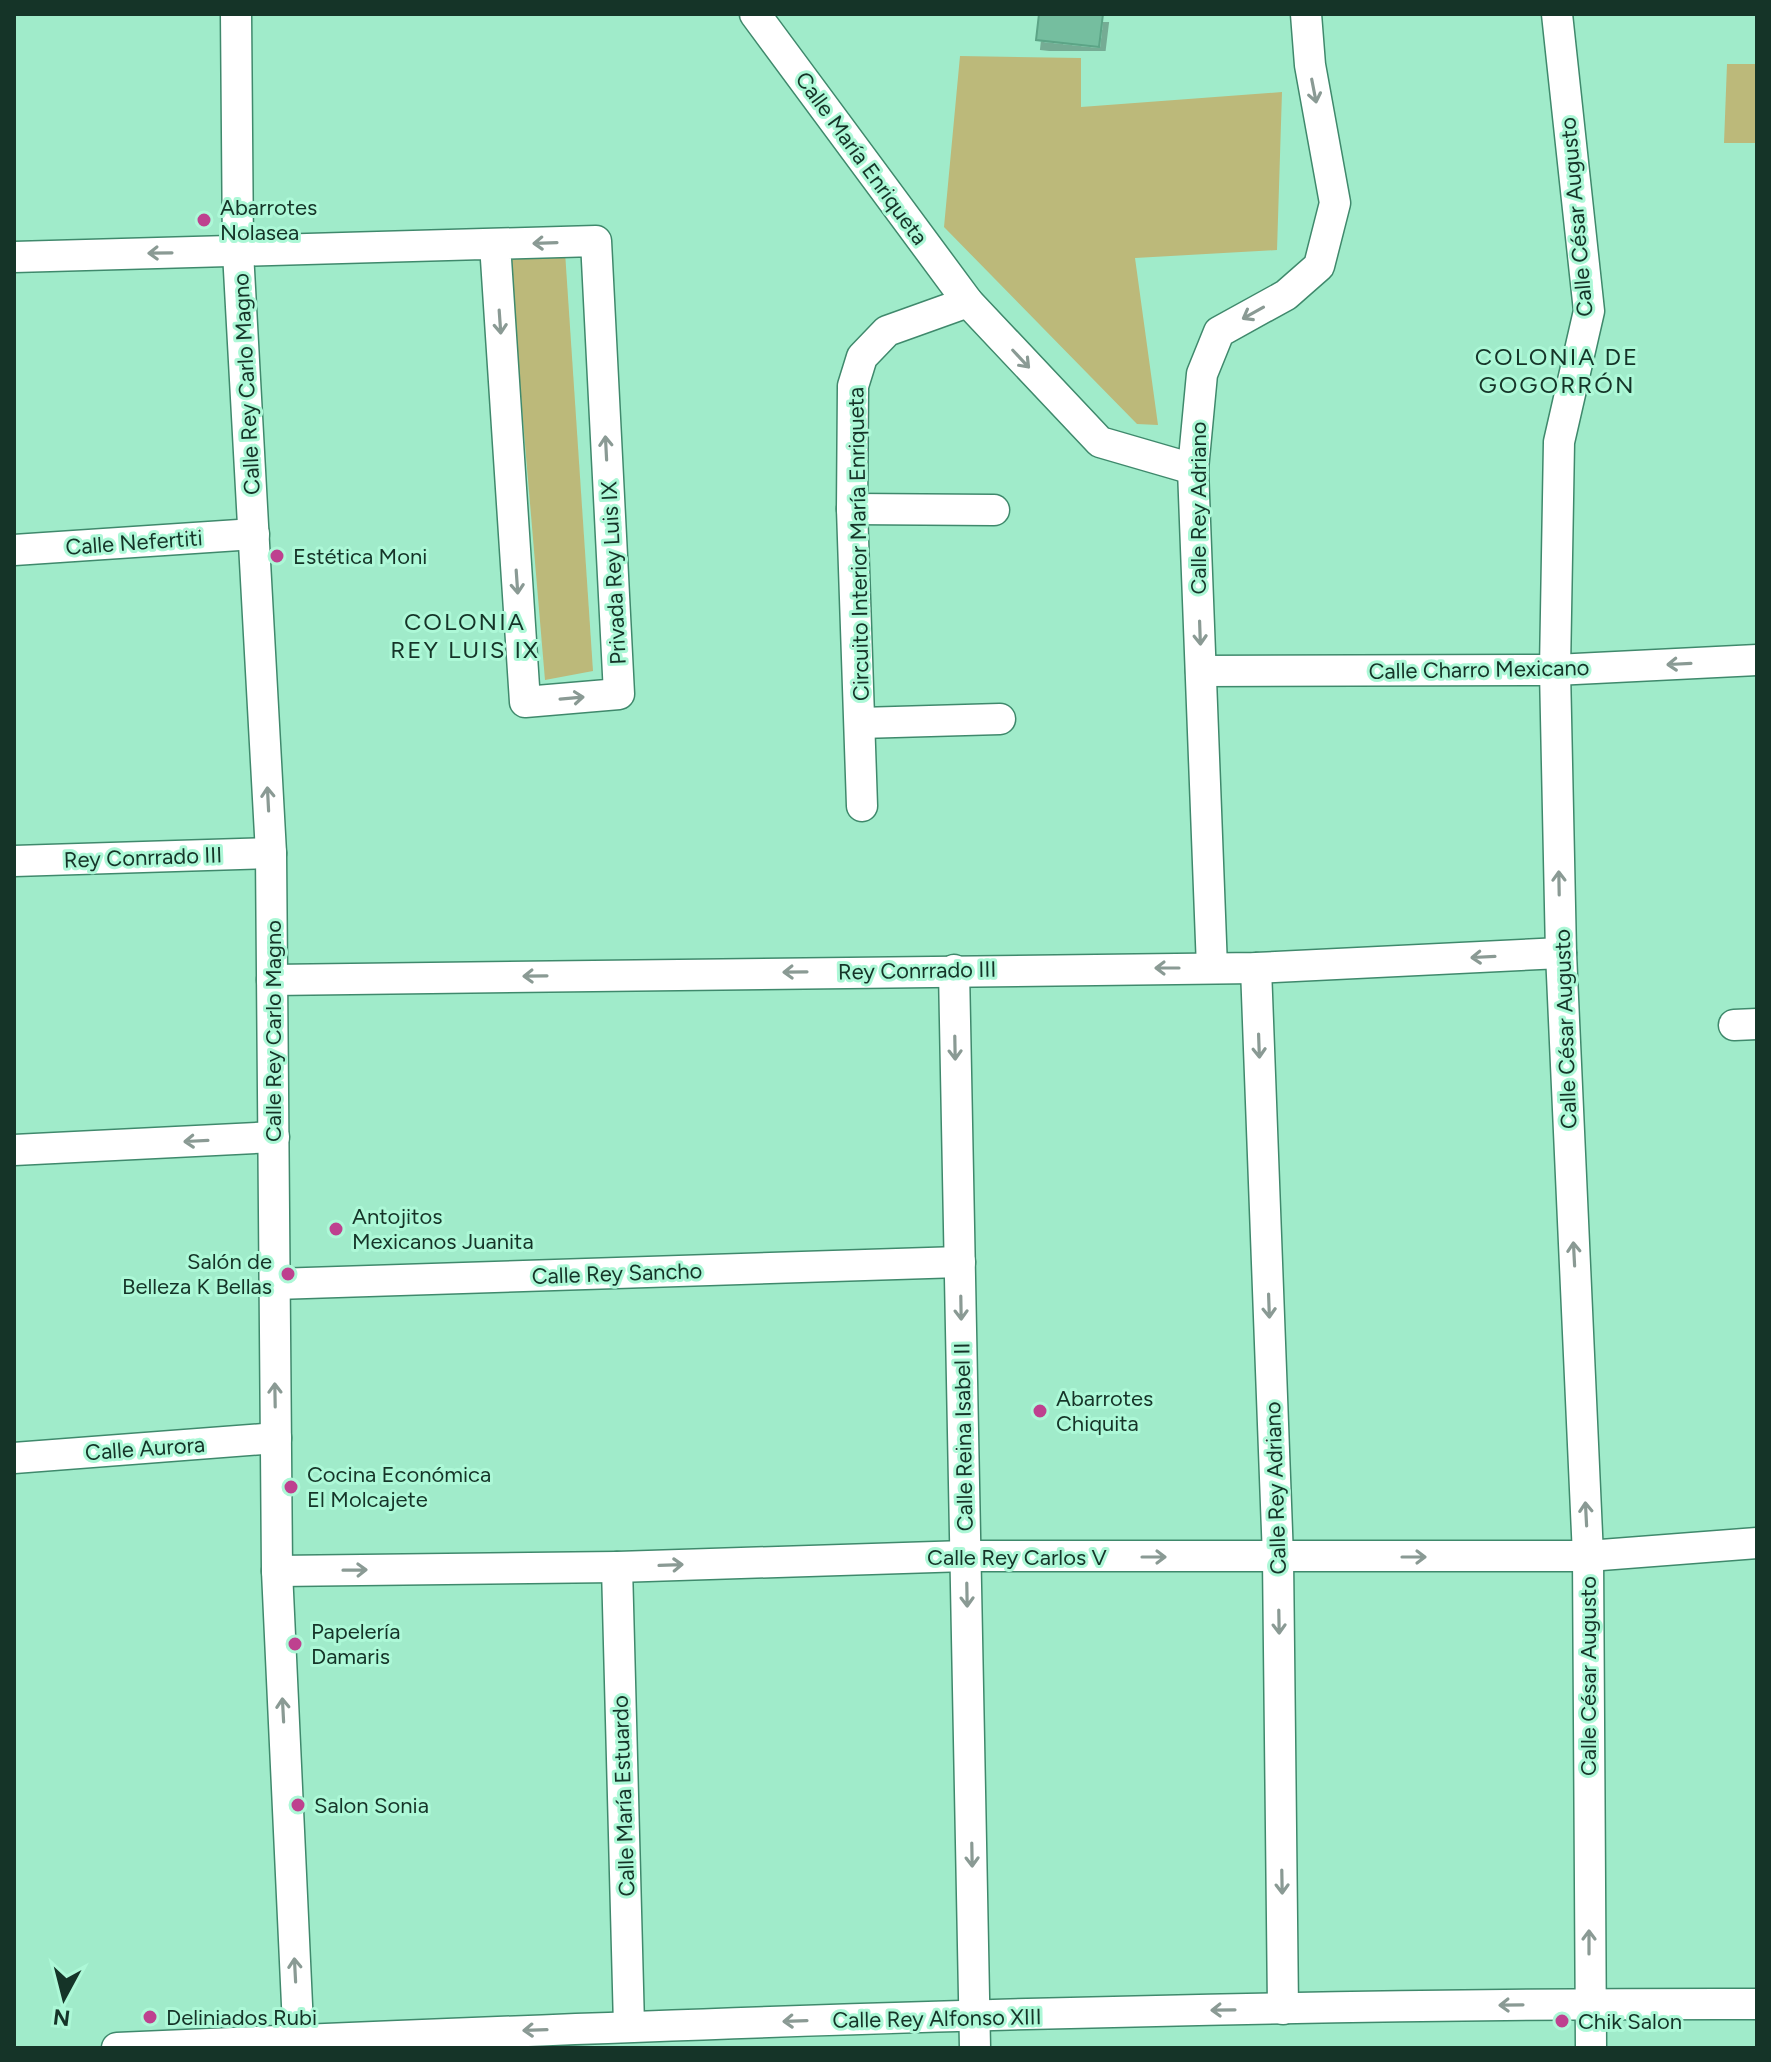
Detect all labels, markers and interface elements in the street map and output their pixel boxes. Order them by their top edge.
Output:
street label: Calle María Enriqueta [790,66,934,250]
one-way arrow [1308,78,1323,104]
street label: Calle César Augusto [1554,116,1599,318]
place label: Abarrotes Nolasea [220,194,317,246]
marker: Abarrotes Nolasea [195,211,213,229]
one-way arrow [532,235,559,250]
one-way arrow [147,246,174,261]
street label: Calle Rey Carlo Magno [227,272,266,496]
one-way arrow [1242,306,1266,321]
one-way arrow [493,308,508,335]
district label: COLONIA DE GOGORRÓN [1475,342,1639,399]
one-way arrow [1012,348,1030,368]
street label: Circuito Interior María Enriqueta [842,387,875,701]
street label: Calle Rey Adriano [1185,421,1212,595]
one-way arrow [599,435,614,462]
street label: Privada Rey Luis IX [595,480,632,665]
street label: Calle Nefertiti [64,524,204,561]
place label: Estética Moni [293,543,427,570]
marker: Estética Moni [268,547,286,565]
one-way arrow [510,568,525,595]
district label: COLONIA REY LUIS IX [390,607,540,664]
one-way arrow [1192,619,1207,646]
street label: Calle Charro Mexicano [1368,654,1590,685]
one-way arrow [1666,657,1693,672]
one-way arrow [558,690,585,705]
one-way arrow [261,786,276,813]
street label: Rey Conrrado III [63,841,223,874]
one-way arrow [1552,870,1567,897]
street label: Calle Rey Carlo Magno [260,920,287,1142]
street label: Calle César Augusto [1549,929,1582,1129]
one-way arrow [1470,949,1497,964]
street label: Rey Conrrado III [838,956,996,985]
one-way arrow [1154,960,1181,976]
one-way arrow [782,964,809,980]
one-way arrow [522,968,549,984]
one-way arrow [1252,1032,1267,1059]
one-way arrow [948,1034,963,1061]
one-way arrow [183,1133,210,1148]
place label: Antojitos Mexicanos Juanita [352,1203,534,1255]
marker: Antojitos Mexicanos Juanita [327,1220,345,1238]
one-way arrow [1567,1241,1582,1268]
place label: Salón de Belleza K Bellas [122,1248,272,1300]
street label: Calle Rey Sancho [531,1257,703,1290]
marker: Salón de Belleza K Bellas [279,1265,297,1283]
one-way arrow [1261,1292,1276,1319]
one-way arrow [953,1294,968,1321]
street label: Calle Reina Isabel II [948,1342,979,1532]
one-way arrow [267,1382,283,1409]
place label: Abarrotes Chiquita [1056,1385,1153,1437]
street label: Calle Rey Adriano [1259,1401,1292,1575]
marker: Abarrotes Chiquita [1031,1402,1049,1420]
street label: Calle Aurora [84,1431,206,1466]
place label: Cocina Económica El Molcajete [307,1461,491,1513]
marker: Cocina Económica El Molcajete [282,1478,300,1496]
one-way arrow [1578,1501,1593,1528]
street label: Calle Rey Carlos V [927,1544,1108,1571]
one-way arrow [1140,1549,1167,1565]
one-way arrow [1400,1549,1427,1565]
one-way arrow [657,1558,684,1573]
one-way arrow [341,1563,368,1578]
street label: Calle César Augusto [1575,1576,1602,1776]
one-way arrow [959,1581,974,1608]
one-way arrow [1271,1608,1287,1635]
place label: Papelería Damaris [311,1618,400,1670]
marker: Papelería Damaris [286,1635,304,1653]
street label: Calle María Estuardo [606,1695,641,1897]
one-way arrow [275,1697,290,1724]
place label: Salon Sonia [314,1792,429,1819]
marker: Salon Sonia [289,1796,307,1814]
one-way arrow [964,1841,979,1868]
one-way arrow [1274,1868,1290,1895]
one-way arrow [1581,1929,1597,1956]
one-way arrow [287,1957,302,1984]
north arrow [24,1958,104,2038]
one-way arrow [1498,1997,1525,2013]
text: N [52,2003,72,2032]
street label: Calle Rey Alfonso XIII [832,2003,1042,2034]
one-way arrow [1210,2003,1237,2018]
place label: Deliniados Rubi [166,2004,317,2031]
marker: Deliniados Rubi [141,2008,159,2026]
place label: Chik Salon [1578,2008,1682,2035]
marker: Chik Salon [1553,2012,1571,2030]
one-way arrow [782,2014,809,2029]
one-way arrow [522,2022,549,2037]

